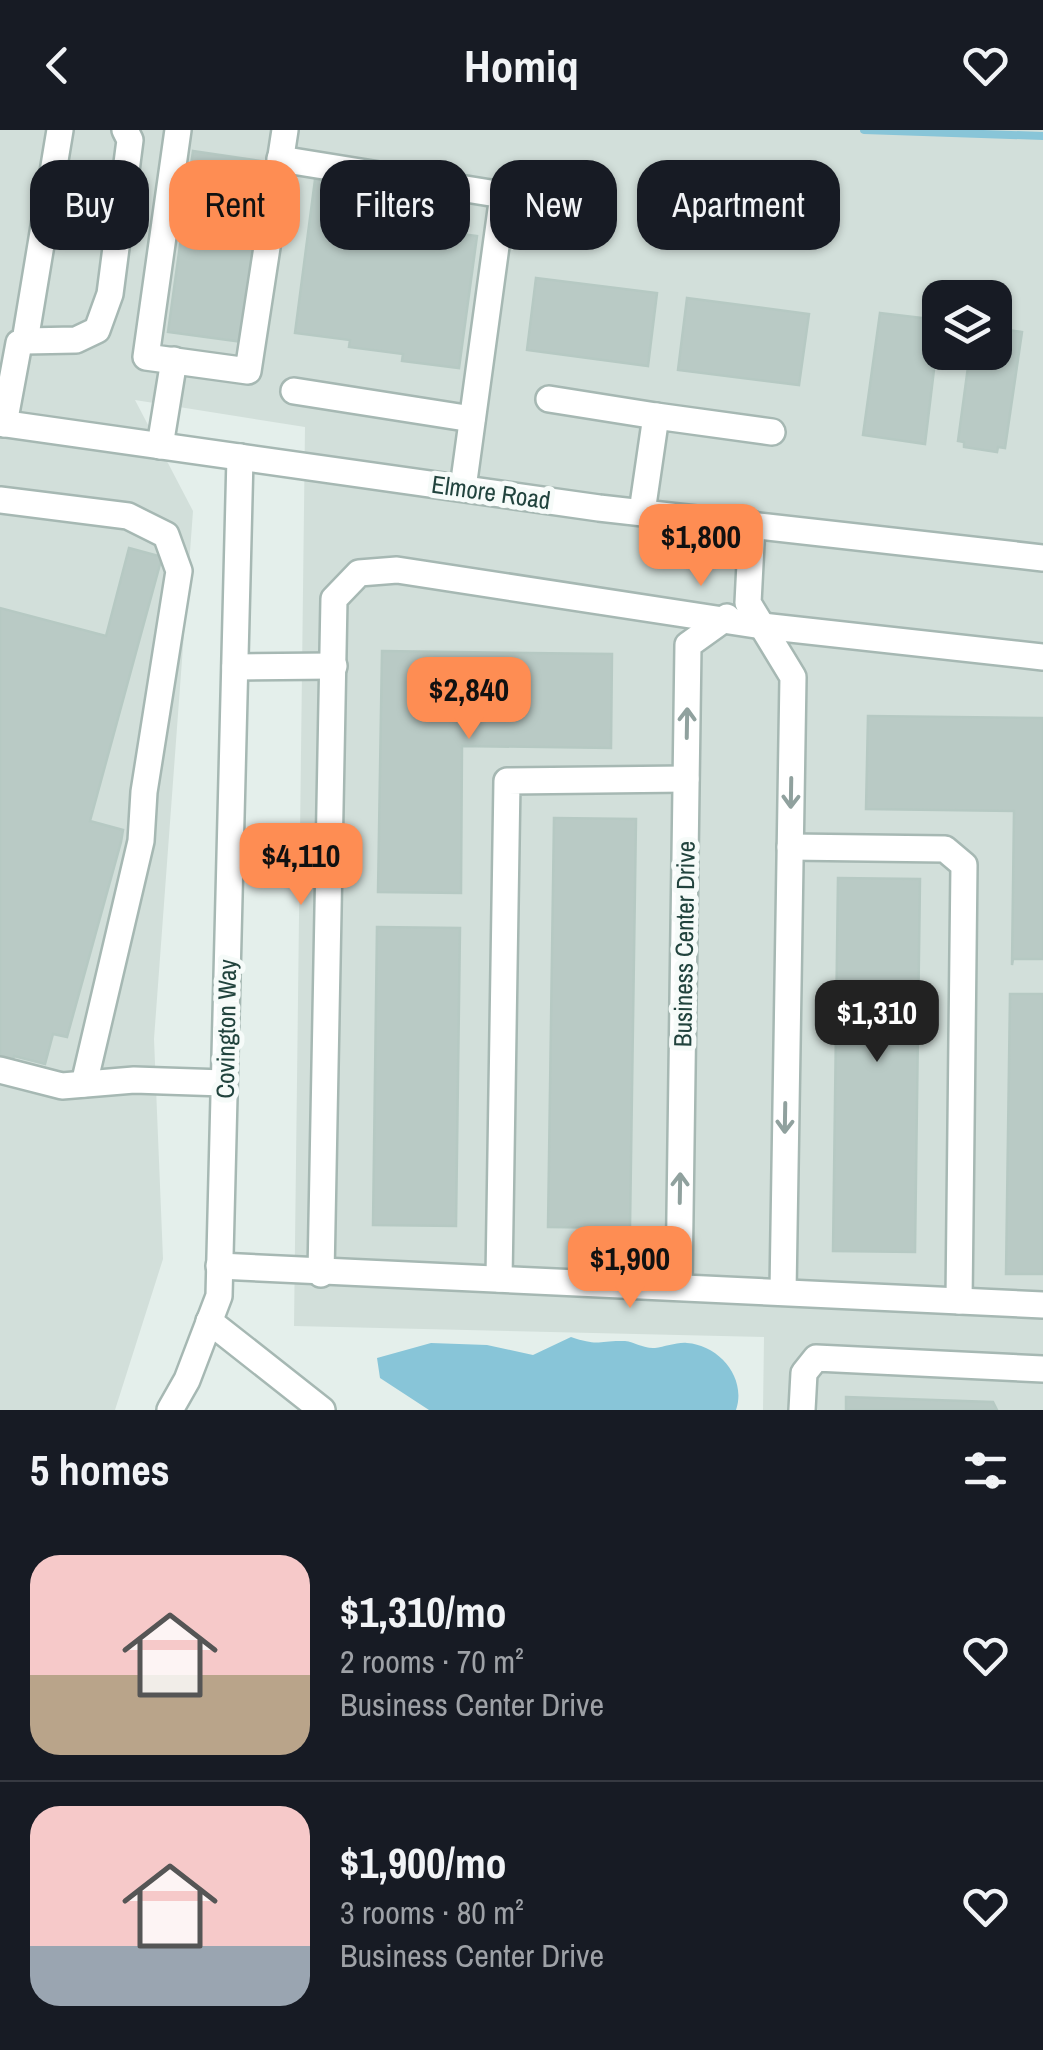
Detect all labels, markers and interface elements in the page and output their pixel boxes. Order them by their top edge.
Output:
text: Homiq [464,35,579,96]
icon: back [30,38,85,93]
icon: heart [958,38,1013,93]
chip: Buy [30,160,149,250]
chip: Rent [169,160,300,250]
chip: Filters [320,160,470,250]
chip: New [490,160,617,250]
chip: Apartment [637,160,840,250]
map controls [922,280,1012,370]
button: layers [922,280,1012,370]
street label: Elmore Road [429,467,553,517]
pin: $1,800 [620,504,782,589]
text: $1,800 [661,515,741,558]
pin: $2,840 [388,657,550,742]
text: $2,840 [429,668,509,711]
one-way arrow [678,707,696,740]
one-way arrow [781,776,800,808]
pin: $4,110 [220,823,382,908]
text: $4,110 [262,834,340,877]
street label: Business Center Drive [665,841,703,1047]
street label: Covington Way [208,958,244,1099]
pin: $1,310 [796,980,958,1065]
text: $1,310 [837,991,917,1034]
one-way arrow [776,1101,795,1133]
one-way arrow [670,1172,690,1204]
pin: $1,900 [549,1226,711,1311]
text: $1,900 [590,1237,670,1280]
text: 5 homes [30,1442,170,1498]
icon: filters [958,1443,1013,1498]
text: $1,310/mo [340,1584,507,1640]
icon: home [110,1595,230,1715]
icon: heart [958,1628,1013,1683]
text: 2 rooms · 70 m² [340,1640,524,1683]
text: Business Center Drive [340,1683,604,1726]
text: $1,900/mo [340,1835,507,1891]
icon: home [110,1846,230,1966]
icon: heart [958,1879,1013,1934]
text: 3 rooms · 80 m² [340,1891,524,1934]
text: Business Center Drive [340,1934,604,1977]

